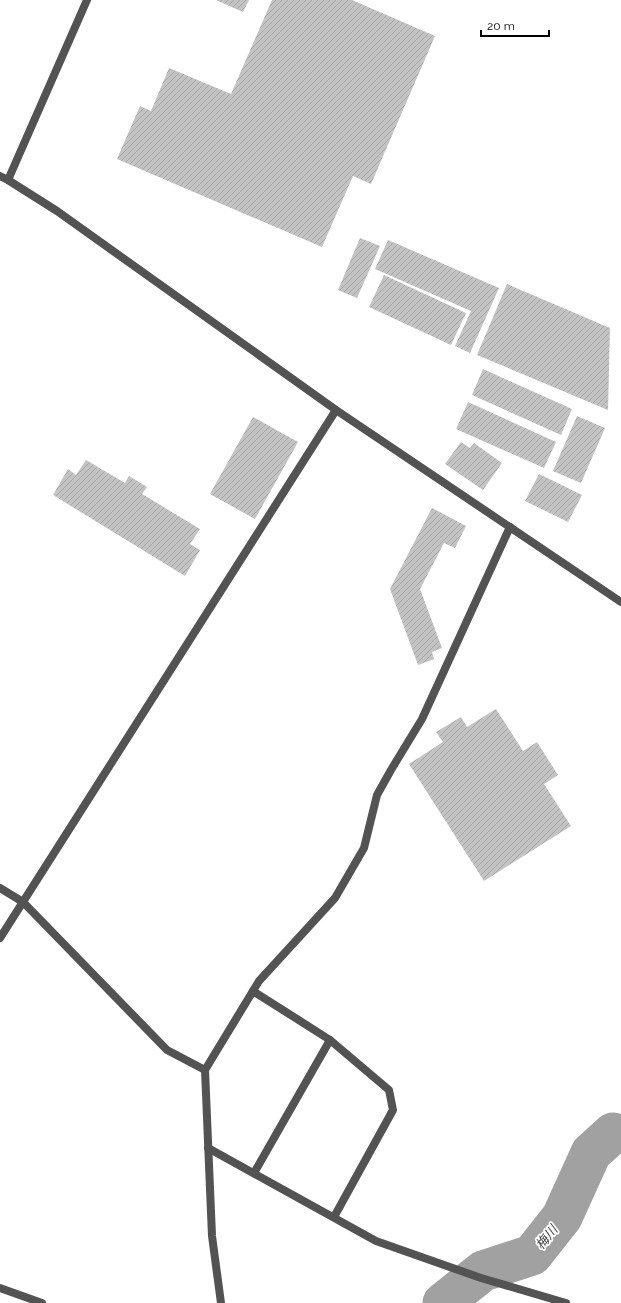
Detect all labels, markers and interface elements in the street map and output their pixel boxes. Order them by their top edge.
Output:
scale bar [481,12,549,38]
text: 20 m [487,19,515,33]
water label: 梅川 [532,1221,562,1252]

